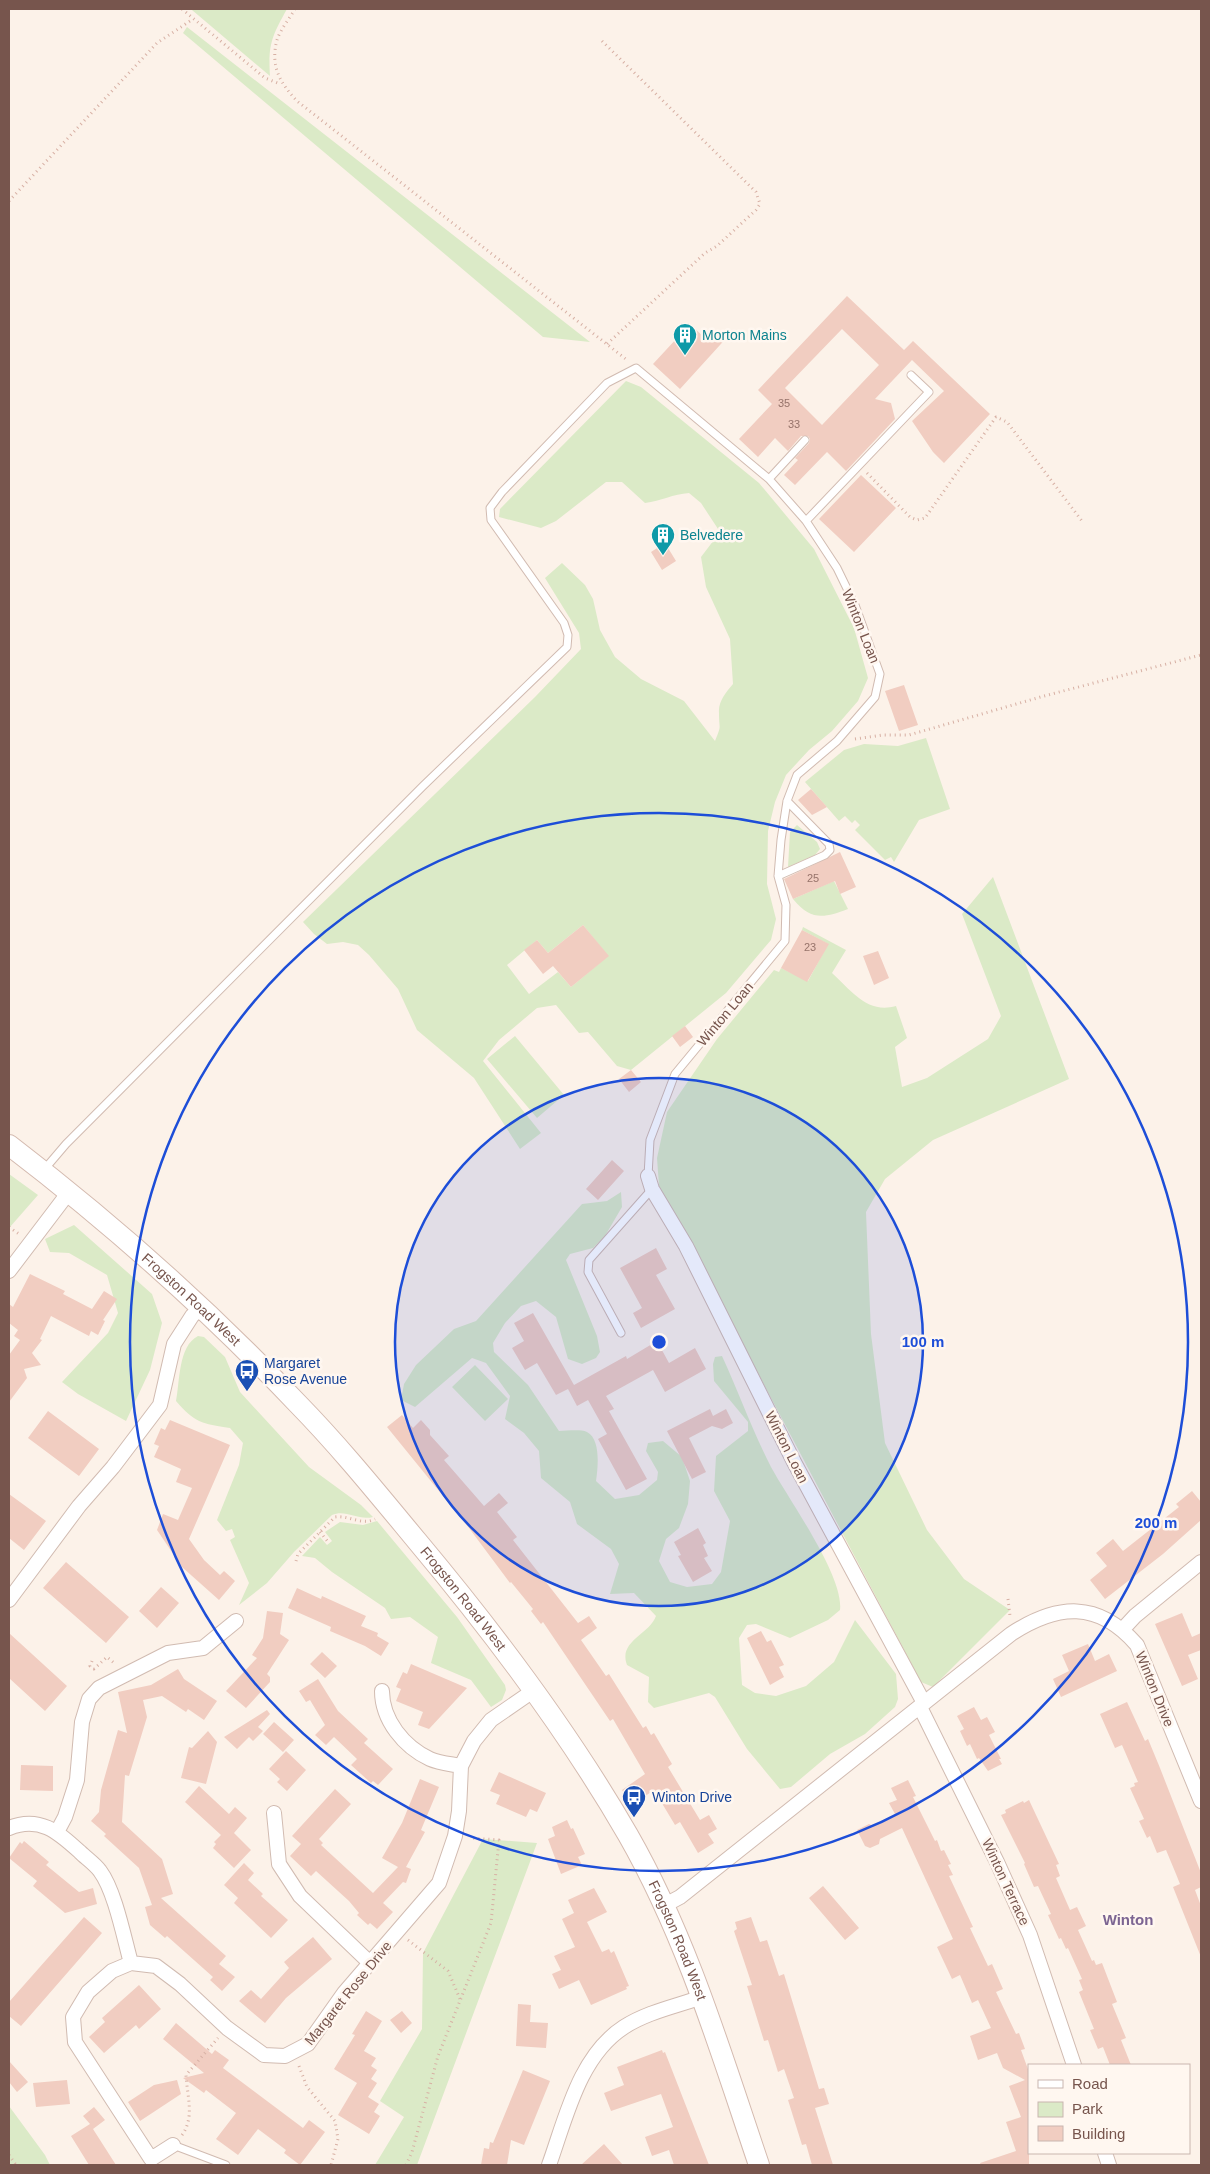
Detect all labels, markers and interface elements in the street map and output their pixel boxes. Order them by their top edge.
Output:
building icon: Morton Mains [672,322,698,356]
place label: Morton Mains [702,327,787,343]
house number: 35 [778,397,790,409]
house number: 33 [788,418,800,430]
building icon: Belvedere [650,522,676,556]
place label: Belvedere [680,527,743,543]
street label: Winton Loan [839,587,883,665]
house number: 25 [807,872,819,884]
house number: 23 [804,941,816,953]
street label: Winton Loan [694,979,756,1049]
street label: Frogston Road West [139,1250,244,1349]
centre of rings [650,1333,668,1351]
text: 100 m [902,1333,944,1350]
place label: Margaret Rose Avenue [264,1355,347,1387]
bus stop icon: Margaret Rose Avenue [234,1358,260,1392]
street label: Winton Loan [762,1408,812,1486]
text: 200 m [1135,1514,1177,1531]
street label: Frogston Road West [417,1543,510,1654]
street label: Winton Drive [1133,1649,1178,1729]
bus stop icon: Winton Drive [621,1784,647,1818]
place label: Winton Drive [652,1789,732,1805]
street label: Winton Terrace [979,1836,1033,1928]
street label: Frogston Road West [645,1878,710,2002]
district label: Winton [1103,1911,1153,1928]
street label: Margaret Rose Drive [301,1938,395,2048]
legend [1028,2064,1190,2154]
text: Road [1072,2075,1108,2092]
text: Park [1072,2100,1103,2117]
text: Building [1072,2125,1125,2142]

